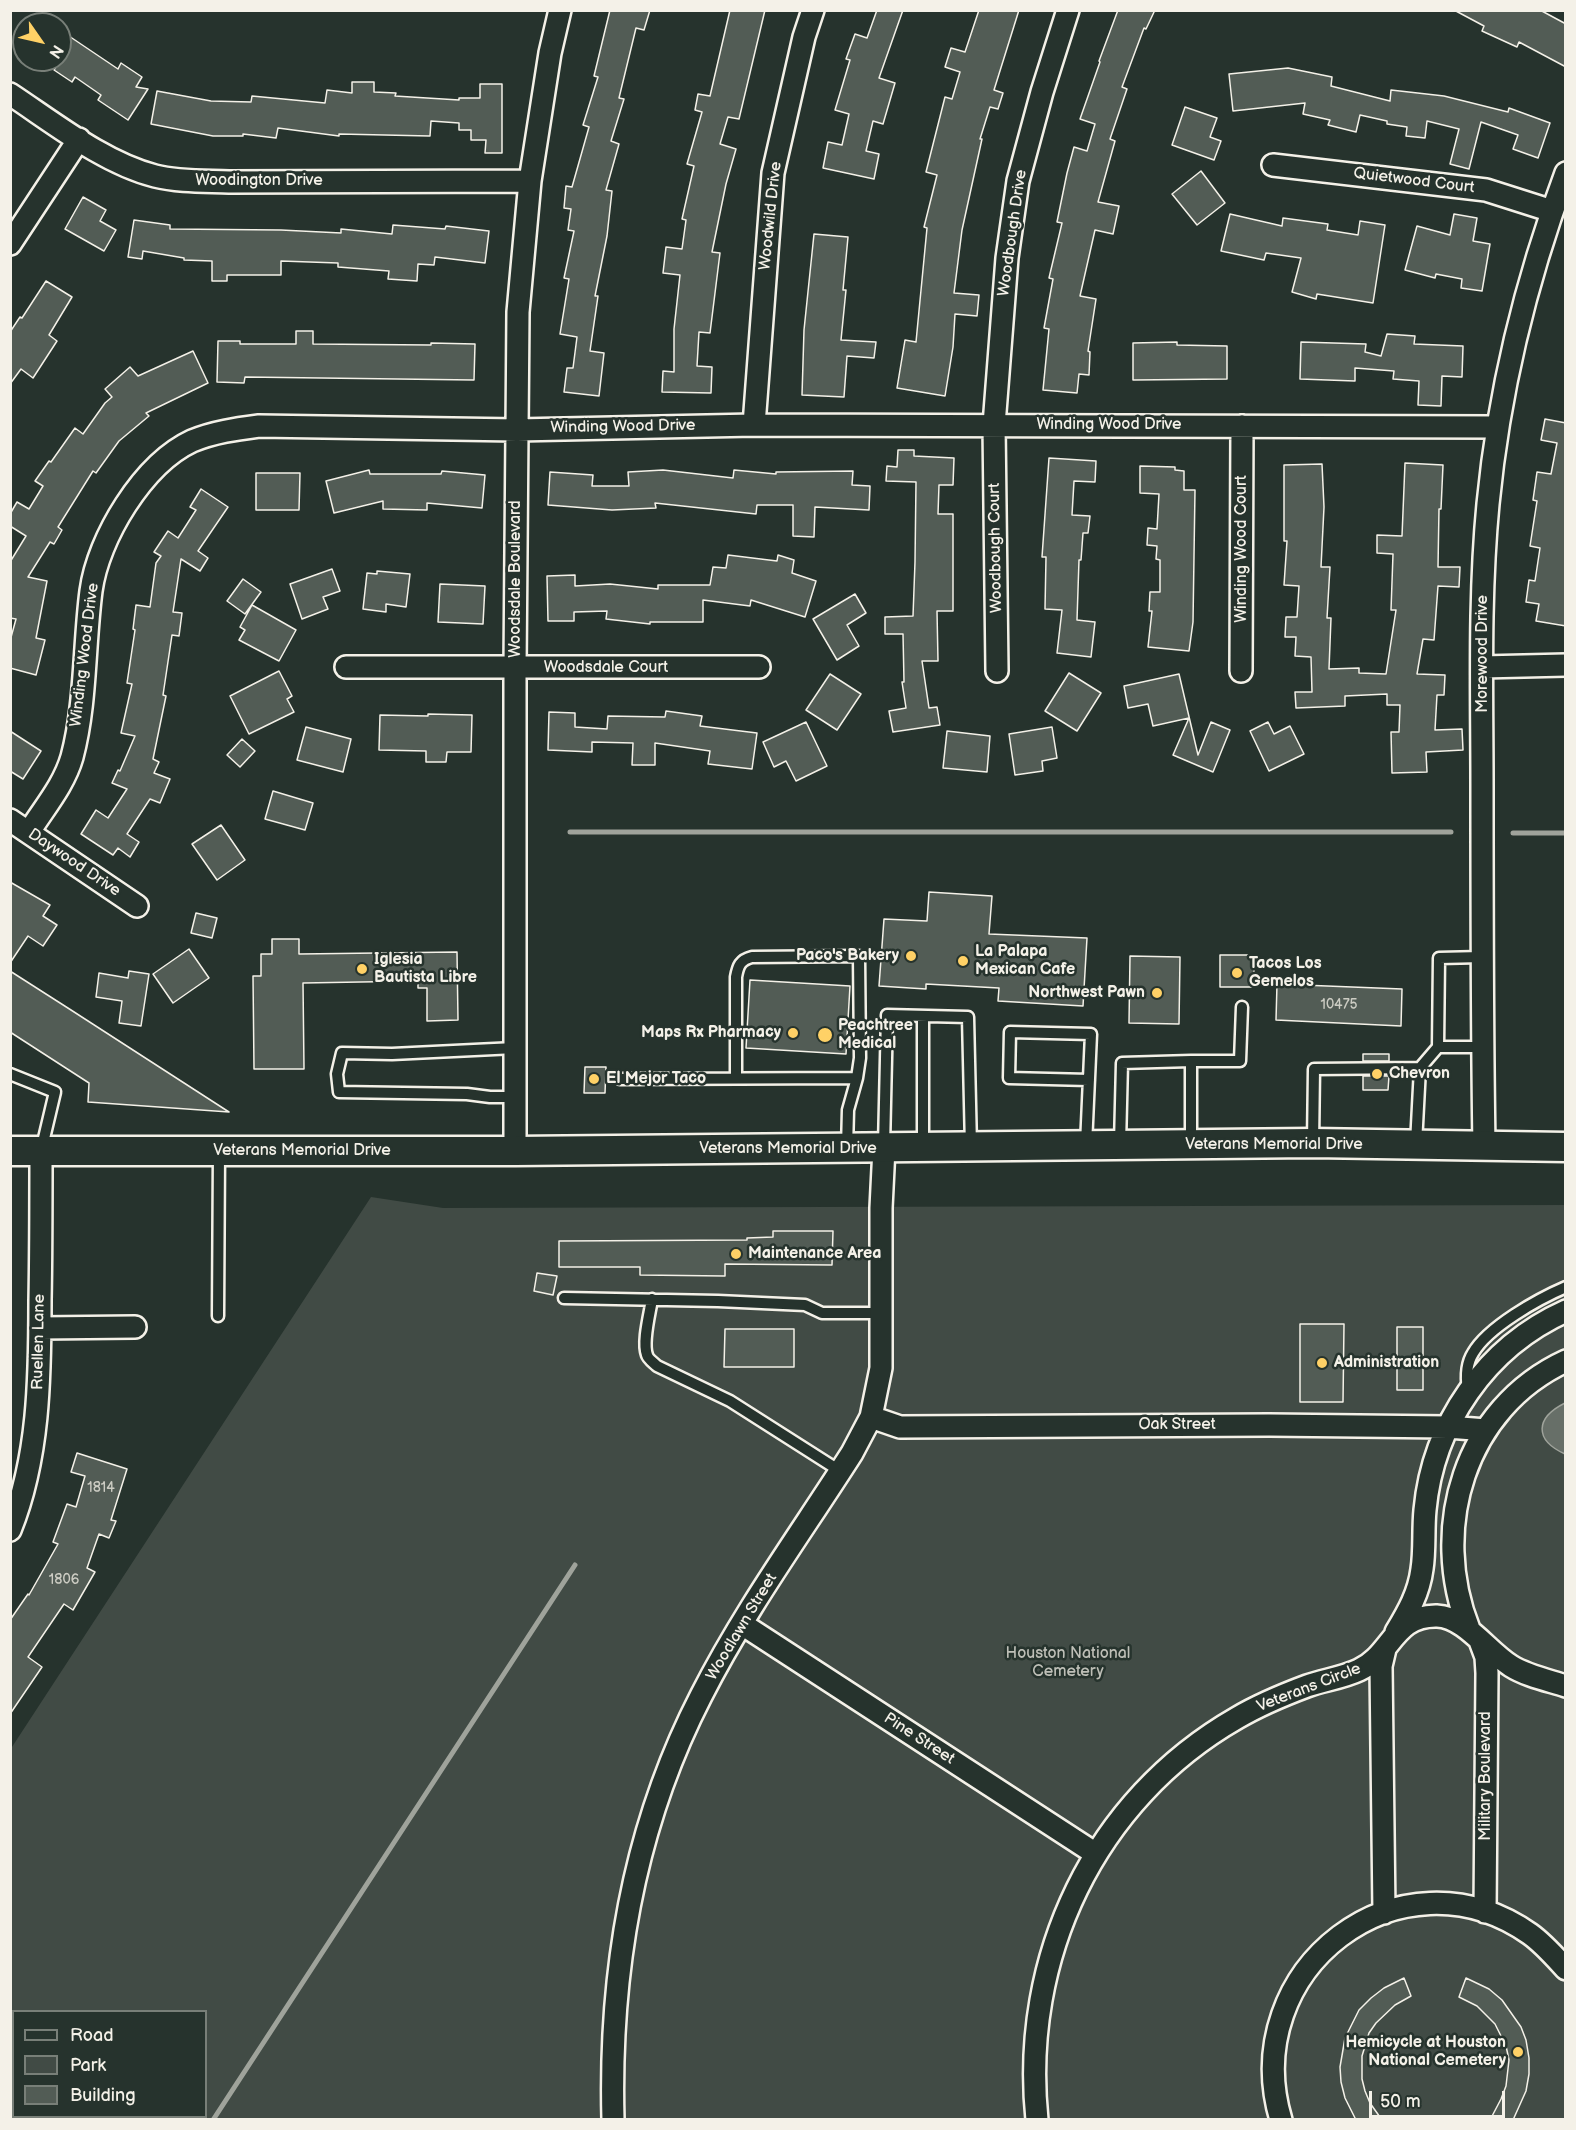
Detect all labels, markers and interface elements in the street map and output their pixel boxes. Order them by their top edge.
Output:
north arrow [12,12,72,72]
text: N [44,41,67,62]
street label: Woodwild Drive [756,161,786,271]
street label: Quietwood Court [1352,164,1476,198]
street label: Woodbough Drive [995,168,1031,298]
street label: Woodington Drive [195,171,323,191]
street label: Winding Wood Drive [1036,415,1182,435]
street label: Winding Wood Drive [550,416,696,438]
street label: Winding Wood Court [1232,475,1252,623]
street label: Woodbough Court [985,483,1007,613]
street label: Woodsdale Boulevard [506,500,526,658]
street label: Winding Wood Drive [67,582,103,728]
street label: Morewood Drive [1473,595,1493,713]
street label: Woodsdale Court [544,658,668,678]
street label: Daywood Drive [24,825,124,901]
place label: La Palapa Mexican Cafe [975,942,1075,980]
place label: Paco's Bakery [796,946,899,966]
marker: Paco's Bakery [904,949,918,963]
place label: Iglesia Bautista Libre [374,950,477,988]
marker: La Palapa Mexican Cafe [956,954,970,968]
place label: Tacos Los Gemelos [1249,954,1322,992]
marker: Iglesia Bautista Libre [355,962,369,976]
marker: Tacos Los Gemelos [1230,966,1244,980]
place label: Northwest Pawn [1028,983,1145,1003]
marker: Northwest Pawn [1150,986,1164,1000]
house number: 10475 [1320,997,1358,1013]
place label: Peachtree Medical [838,1016,913,1054]
place label: Maps Rx Pharmacy [641,1023,781,1043]
marker: Maps Rx Pharmacy [786,1026,800,1040]
marker: Peachtree Medical [816,1026,834,1044]
place label: Chevron [1389,1064,1450,1084]
marker: Chevron [1370,1067,1384,1081]
place label: El Mejor Taco [606,1069,706,1089]
marker: El Mejor Taco [587,1072,601,1086]
street label: Veterans Memorial Drive [1185,1135,1363,1155]
street label: Veterans Memorial Drive [699,1139,877,1159]
street label: Veterans Memorial Drive [213,1141,391,1161]
place label: Maintenance Area [748,1244,881,1264]
marker: Maintenance Area [729,1247,743,1261]
street label: Ruellen Lane [29,1294,49,1390]
place label: Administration [1334,1353,1439,1373]
marker: Administration [1315,1356,1329,1370]
street label: Oak Street [1138,1415,1216,1435]
house number: 1814 [87,1480,115,1496]
street label: Woodlawn Street [702,1570,782,1684]
house number: 1806 [49,1572,79,1588]
park label: Houston National Cemetery [1006,1644,1130,1682]
street label: Veterans Circle [1254,1659,1364,1717]
street label: Pine Street [880,1709,958,1769]
street label: Military Boulevard [1476,1711,1496,1841]
legend [12,2010,207,2118]
text: Road [70,2025,114,2046]
place label: Hemicycle at Houston National Cemetery [1345,2033,1506,2071]
marker: Hemicycle at Houston National Cemetery [1511,2045,1525,2059]
text: Park [70,2055,106,2076]
scale bar [1372,2079,1508,2117]
text: Building [70,2085,136,2106]
text: 50 m [1380,2091,1421,2112]

